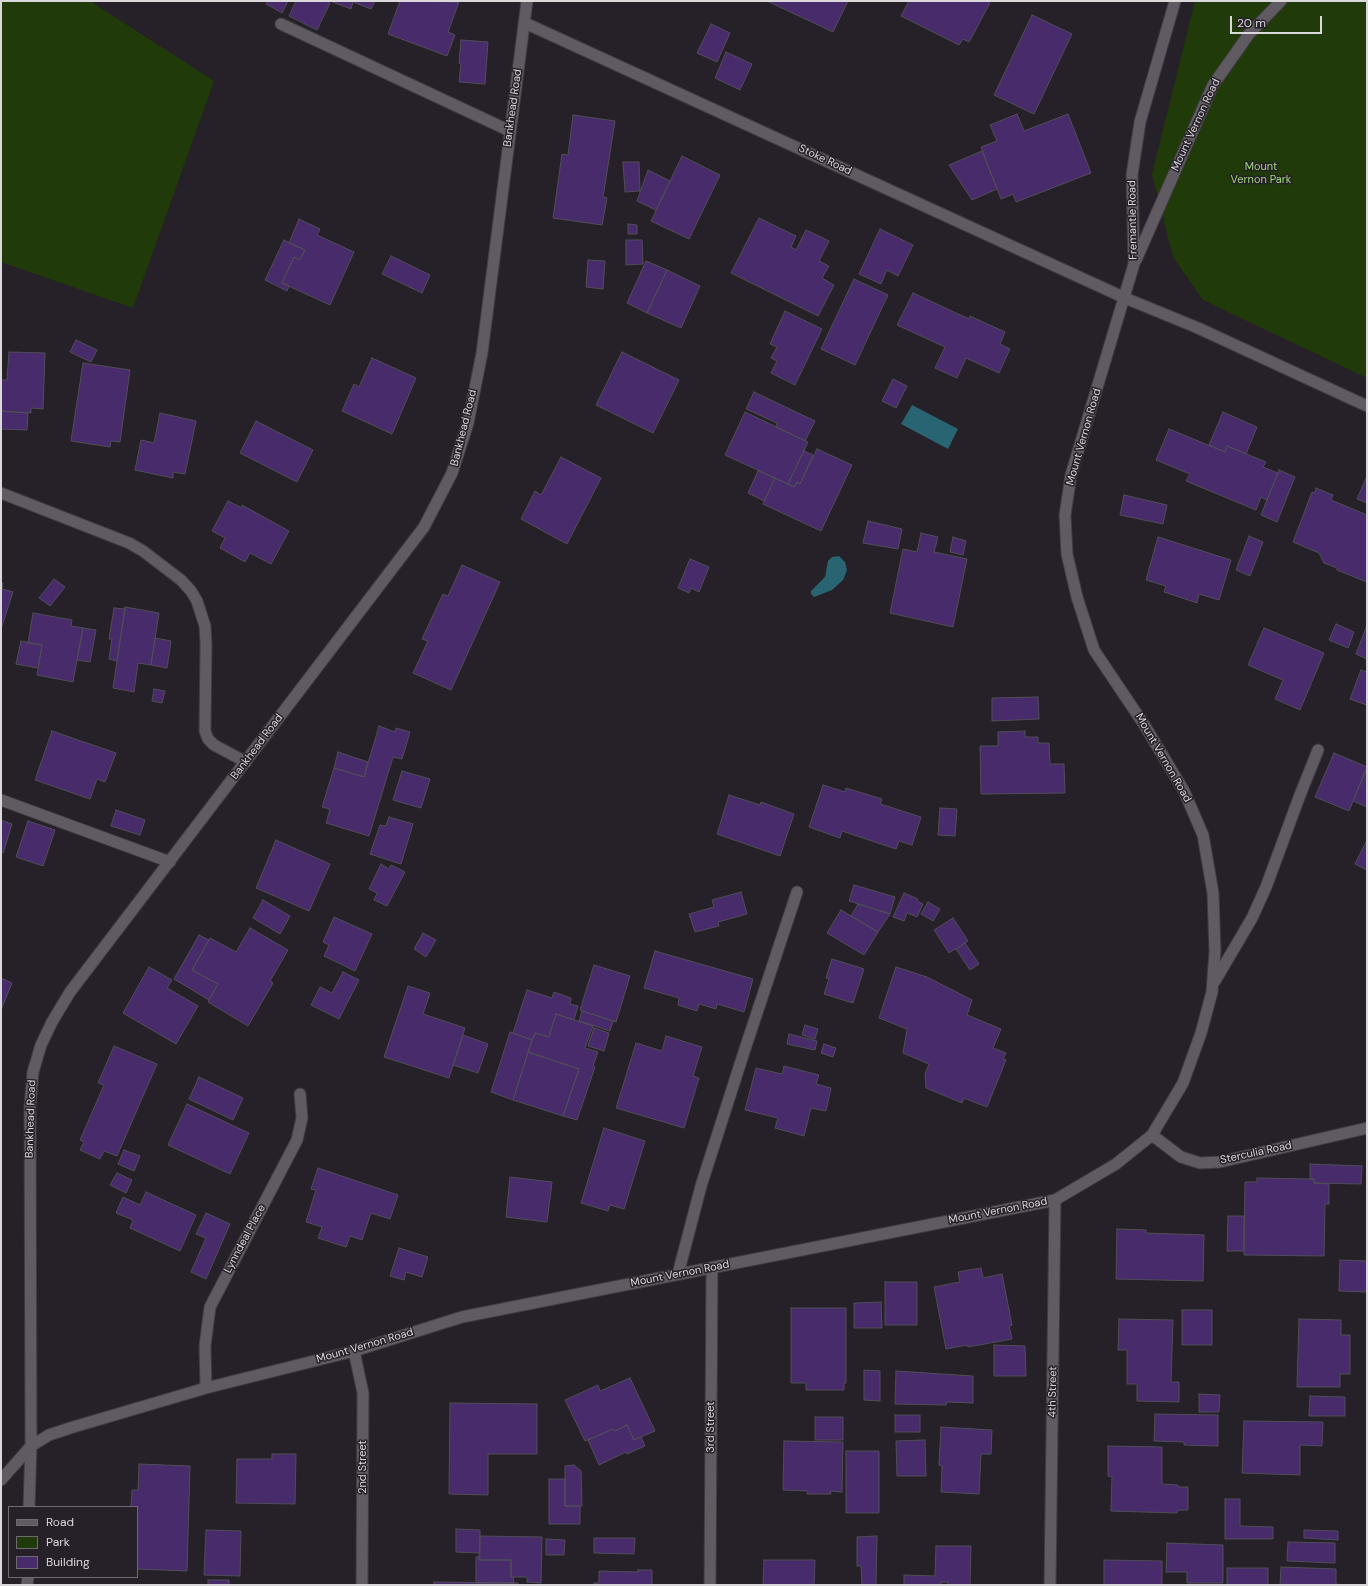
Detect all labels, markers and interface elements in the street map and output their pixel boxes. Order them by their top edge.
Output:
scale bar [1232,8,1324,34]
text: 20 m [1237,15,1266,31]
street label: Bankhead Road [501,68,525,148]
street label: Mount Vernon Road [1169,77,1223,173]
street label: Stoke Road [796,142,854,178]
park label: Mount Vernon Park [1231,160,1291,186]
street label: Fremantle Road [1126,180,1140,260]
street label: Mount Vernon Road [1064,387,1104,487]
street label: Bankhead Road [448,388,480,468]
street label: Mount Vernon Road [1132,711,1194,805]
street label: Bankhead Road [228,712,286,782]
street label: Bankhead Road [23,1080,39,1158]
street label: Sterculia Road [1219,1139,1293,1167]
street label: Mount Vernon Road [948,1195,1048,1227]
street label: Lynndeal Place [221,1202,269,1276]
street label: Mount Vernon Road [630,1258,730,1290]
street label: Mount Vernon Road [315,1326,415,1366]
street label: 4th Street [1046,1366,1060,1418]
street label: 3rd Street [704,1401,718,1453]
street label: 2nd Street [356,1440,370,1494]
legend [8,1506,138,1578]
text: Road [46,1514,74,1530]
text: Park [46,1534,70,1550]
text: Building [46,1554,90,1570]

